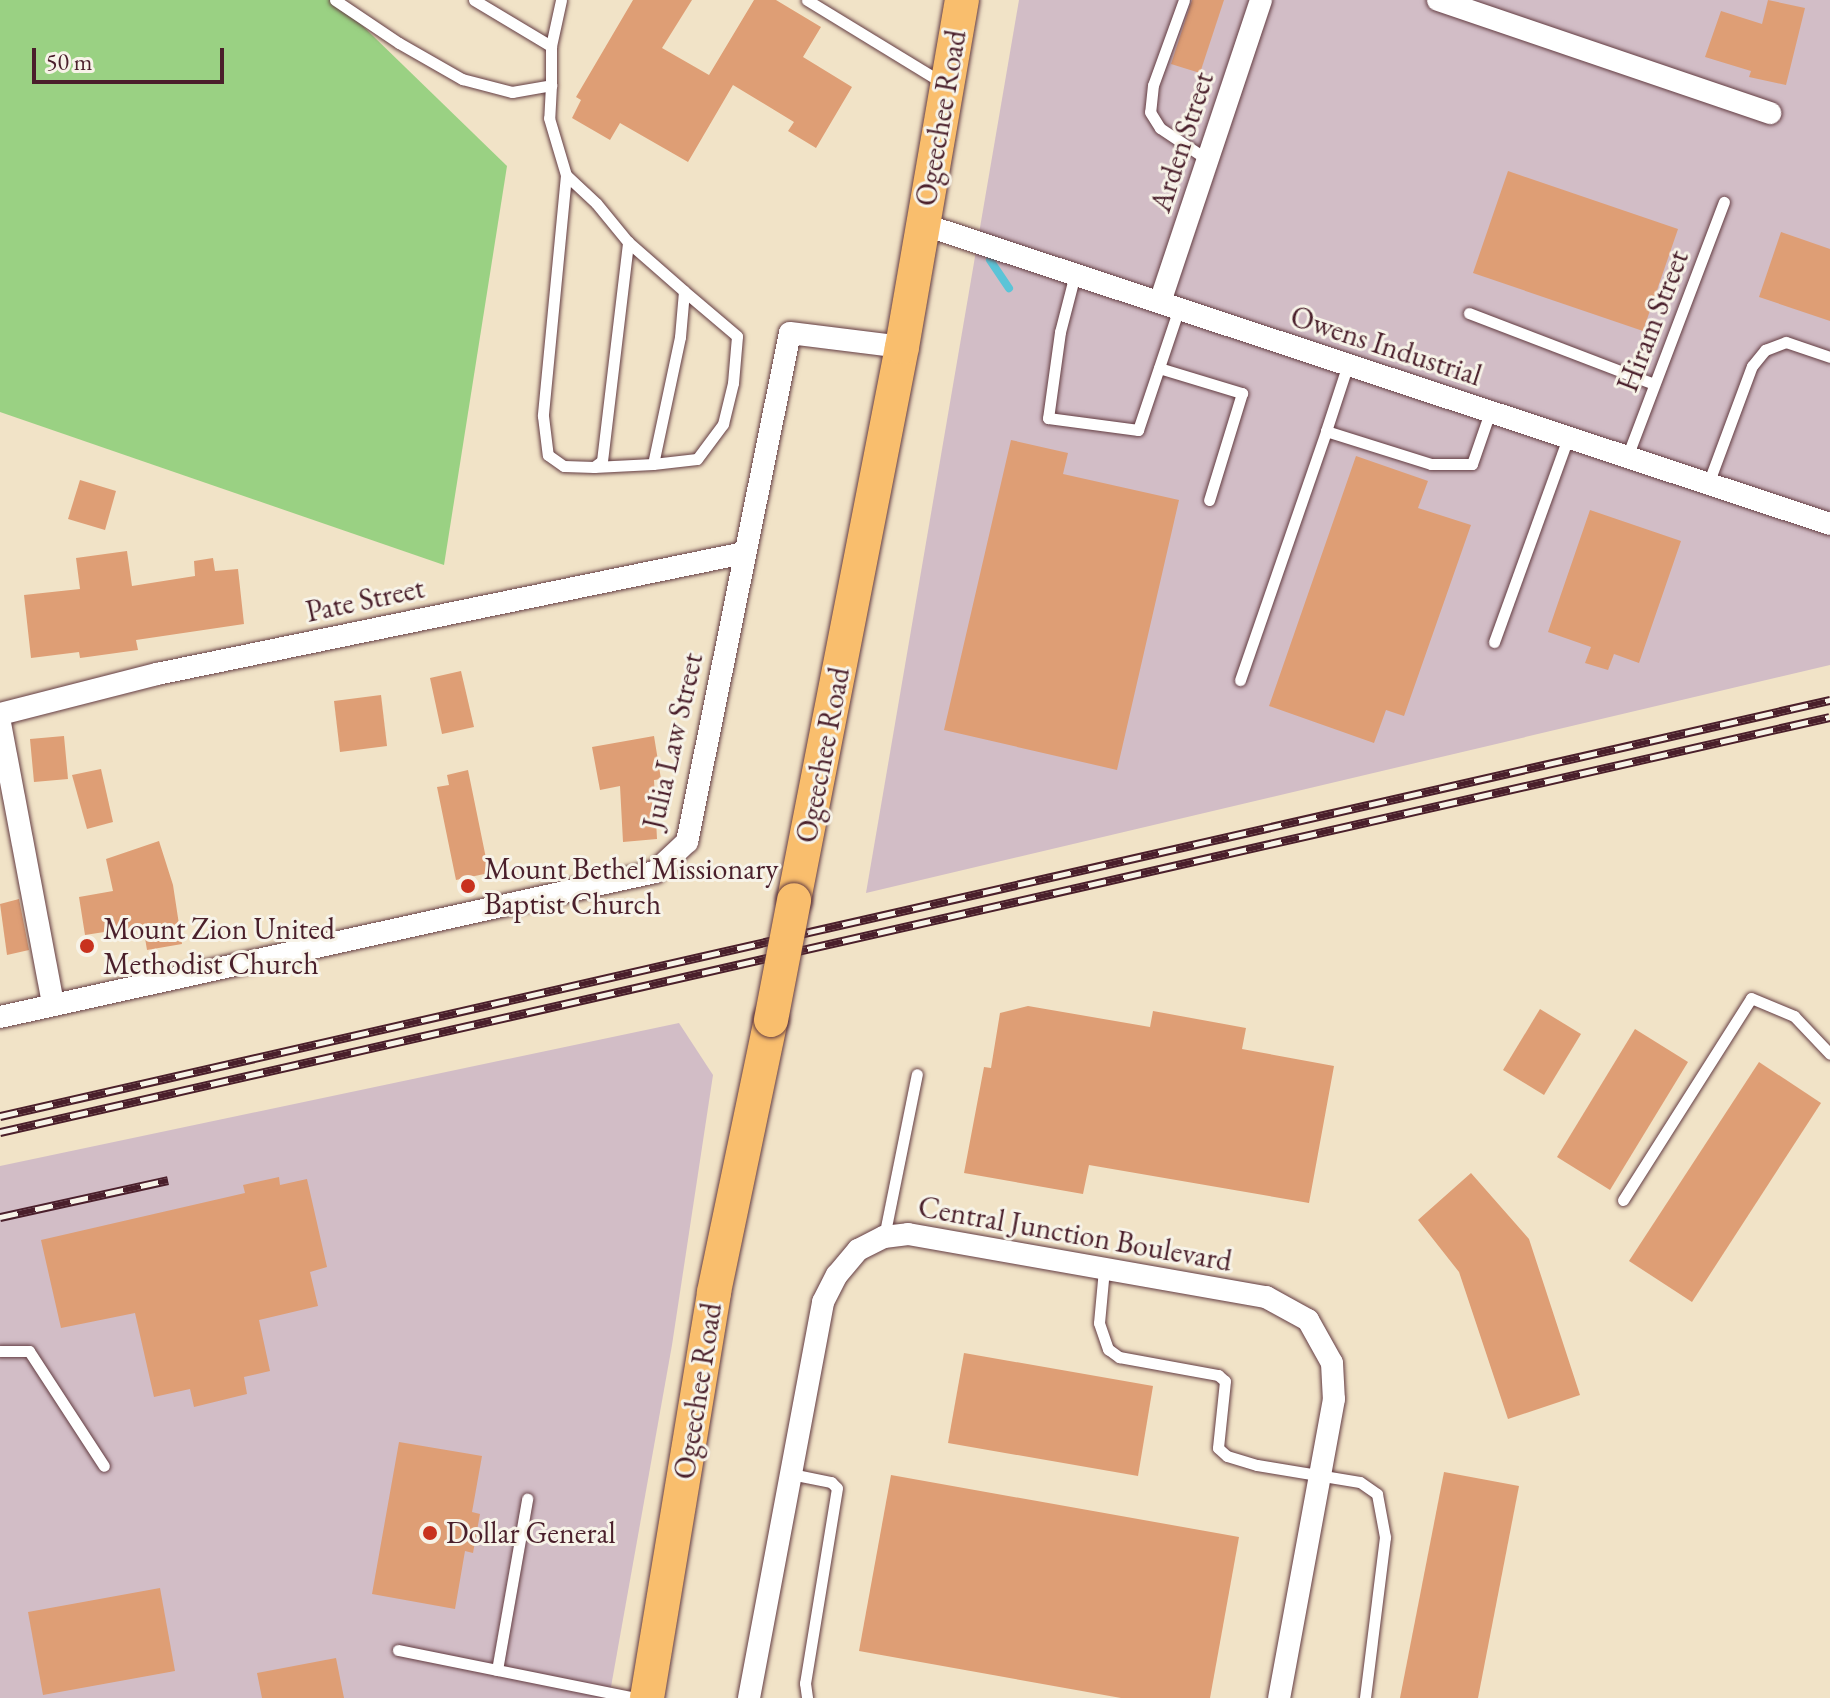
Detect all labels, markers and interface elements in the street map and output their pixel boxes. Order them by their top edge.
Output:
street label: Ogeechee Road [908,27,974,209]
scale bar [36,32,228,82]
text: 50 m [46,46,93,77]
street label: Arden Street [1142,67,1222,217]
street label: Hiram Street [1610,245,1696,397]
street label: Owens Industrial [1286,298,1486,394]
street label: Pate Street [303,570,427,630]
street label: Julia Law Street [635,649,711,833]
street label: Ogeechee Road [788,664,858,846]
place label: Mount Bethel Missionary Baptist Church [484,851,778,922]
marker: Mount Bethel Missionary Baptist Church [459,877,477,895]
place label: Mount Zion United Methodist Church [103,911,335,982]
marker: Mount Zion United Methodist Church [78,937,96,955]
street label: Central Junction Boulevard [915,1189,1235,1279]
street label: Ogeechee Road [666,1300,730,1482]
place label: Dollar General [446,1515,616,1551]
marker: Dollar General [421,1524,439,1542]

